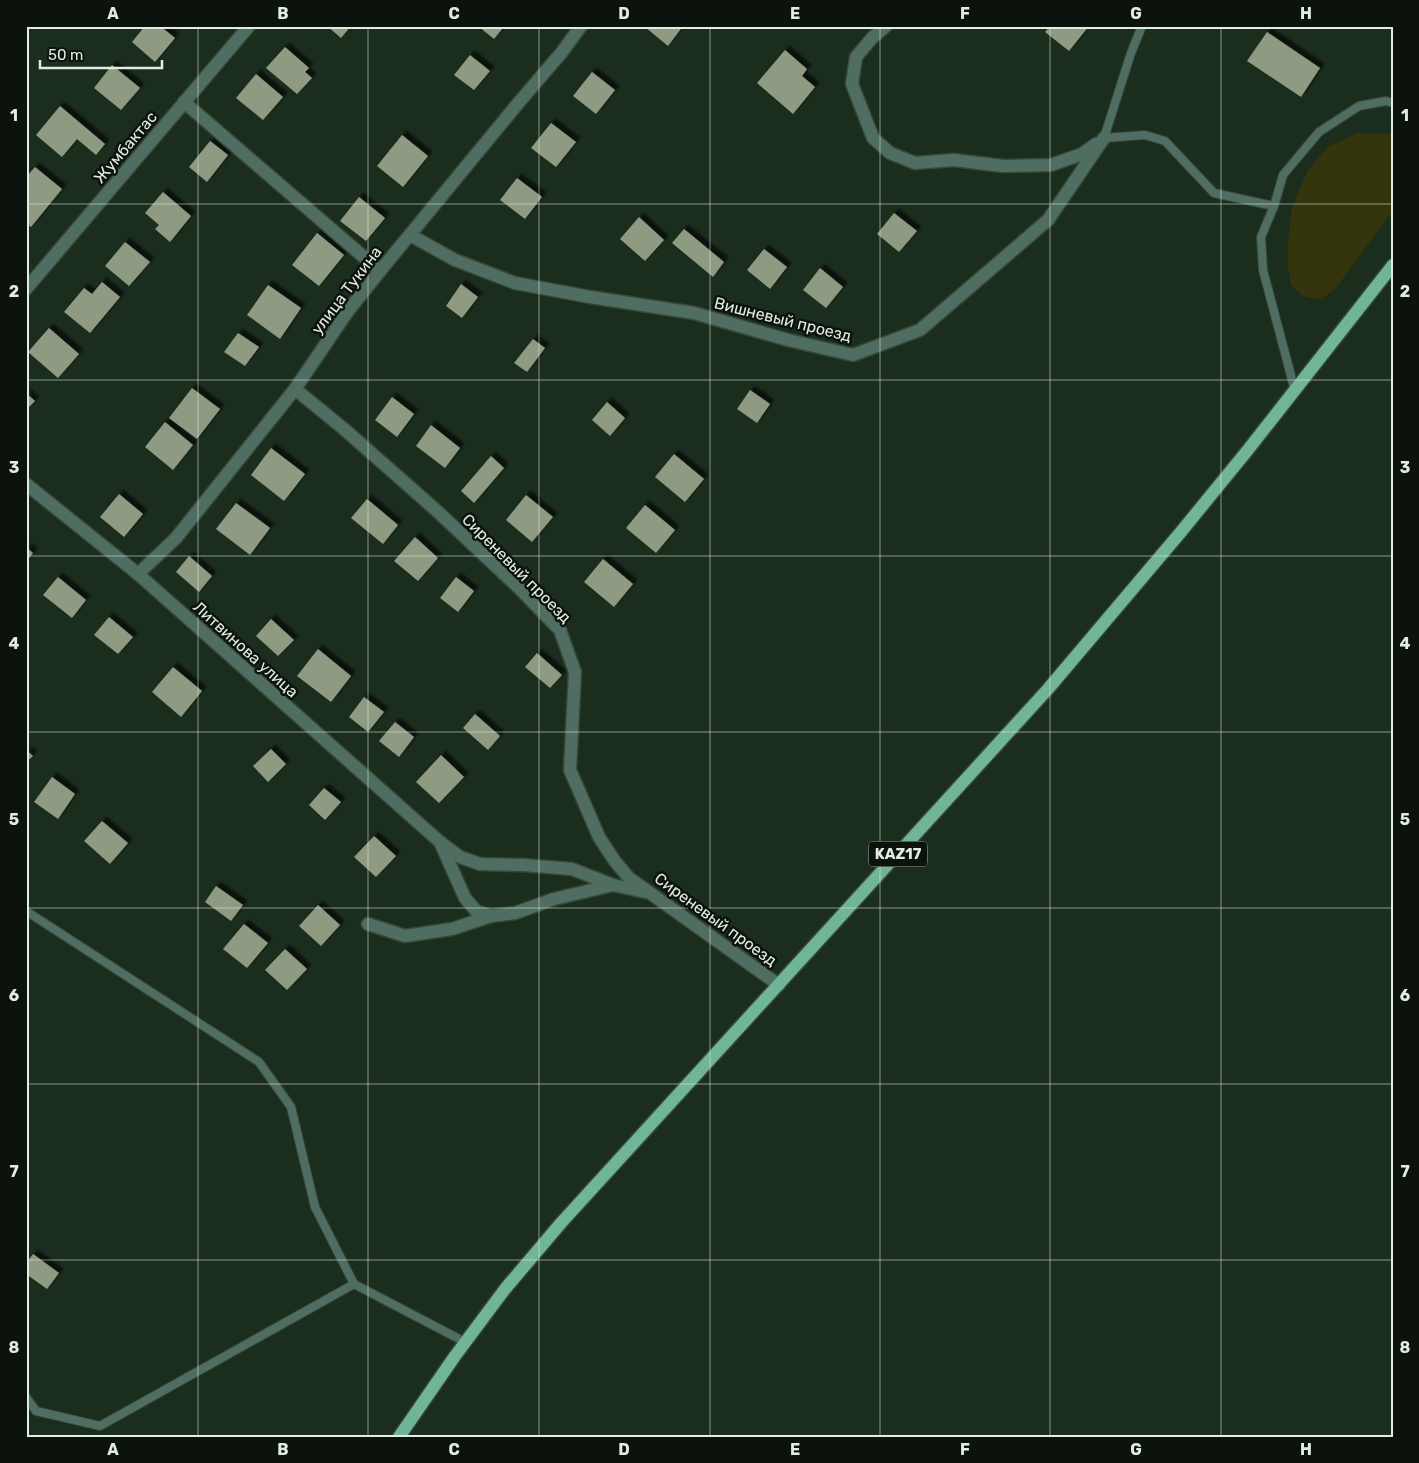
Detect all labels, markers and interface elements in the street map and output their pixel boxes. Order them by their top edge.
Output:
text: A [107,4,119,23]
text: B [277,4,289,23]
text: C [448,4,460,23]
text: D [618,4,630,23]
text: E [790,4,800,23]
text: F [960,4,970,23]
text: G [1130,4,1142,23]
text: H [1300,4,1312,23]
scale bar [40,38,162,70]
text: 50 m [48,46,83,64]
text: 1 [10,106,18,125]
text: 1 [1401,106,1409,125]
street label: Жумбактас [90,107,161,187]
street label: улица Тукина [307,243,386,338]
text: 2 [9,282,19,301]
text: 2 [1400,282,1410,301]
street label: Вишневый проезд [712,293,854,346]
text: 3 [9,458,19,477]
text: 3 [1400,458,1410,477]
street label: Сиреневый проезд [458,510,575,627]
street label: Литвинова улица [189,597,302,701]
text: 4 [9,634,20,653]
text: 4 [1400,634,1411,653]
text: 5 [9,810,19,829]
text: 5 [1400,810,1410,829]
road number: KAZ17 [869,842,927,866]
street label: Сиреневый проезд [651,869,781,970]
text: 6 [9,986,19,1005]
text: 6 [1400,986,1410,1005]
text: 7 [9,1162,19,1181]
text: 7 [1400,1162,1410,1181]
text: 8 [9,1338,20,1357]
text: 8 [1400,1338,1411,1357]
text: A [107,1440,119,1459]
text: B [277,1440,289,1459]
text: C [448,1440,460,1459]
text: D [618,1440,630,1459]
text: E [790,1440,800,1459]
text: F [960,1440,970,1459]
text: G [1130,1440,1142,1459]
text: H [1300,1440,1312,1459]

